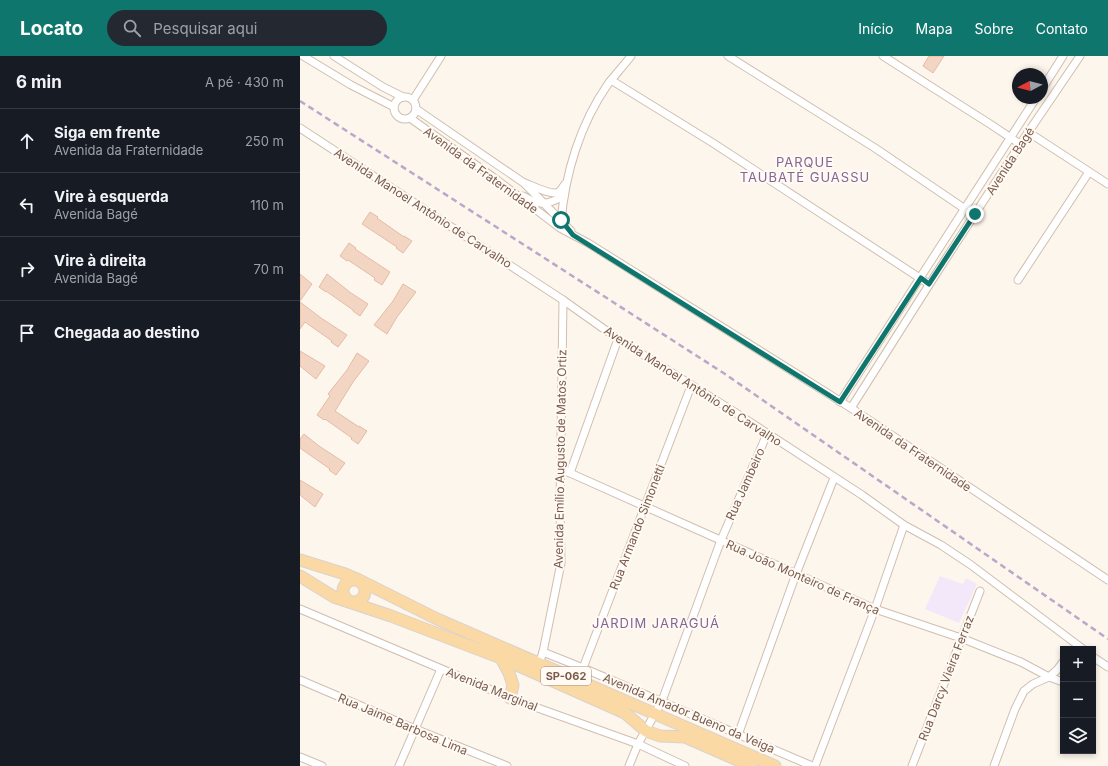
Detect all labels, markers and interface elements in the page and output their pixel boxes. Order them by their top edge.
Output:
search box [107,10,387,46]
text: Locato [20,17,83,40]
icon: search [121,17,143,39]
text: Pesquisar aqui [153,19,257,38]
text: Início [858,20,894,37]
text: Mapa [916,20,953,37]
text: Sobre [975,20,1014,37]
text: Contato [1036,20,1088,37]
north arrow [1012,68,1048,104]
text: 6 min [16,72,62,92]
text: A pé · 430 m [205,74,284,90]
text: Siga em frente [54,123,160,142]
street label: Avenida da Fraternidade [421,123,541,217]
street label: Avenida Bagé [983,124,1037,198]
icon: ahead [16,130,38,152]
text: 250 m [245,133,284,149]
text: Avenida da Fraternidade [54,142,203,158]
street label: Avenida Manoel Antônio de Carvalho [331,145,515,271]
district label: PARQUE TAUBATÉ GUASSU [740,154,870,185]
text: Vire à esquerda [54,187,169,206]
icon: left [16,194,38,216]
text: 110 m [250,197,284,213]
route end [966,205,984,223]
text: Avenida Bagé [54,206,138,222]
route start [552,211,570,229]
text: Vire à direita [54,251,146,270]
icon: right [16,258,38,280]
text: 70 m [254,261,284,277]
text: Avenida Bagé [54,270,138,286]
icon: arrive [16,322,38,344]
text: Chegada ao destino [54,323,200,342]
street label: Avenida Manoel Antônio de Carvalho [601,323,785,449]
street label: Avenida Emílio Augusto de Matos Ortiz [551,349,569,569]
street label: Avenida da Fraternidade [852,405,974,495]
street label: Rua Jambeiro [722,445,768,523]
street label: Rua Armando Simonetti [606,462,668,592]
street label: Rua João Monteiro de França [724,536,882,618]
street label: Rua Darcy Vieira Ferraz [915,613,977,743]
district label: JARDIM JARAGUÁ [592,615,720,631]
map controls [1060,646,1096,754]
button: + [1060,646,1096,682]
street label: Avenida Marginal [444,664,540,714]
road number: SP-062 [541,667,591,685]
street label: Avenida Amador Bueno da Veiga [601,670,777,756]
button: − [1060,682,1096,718]
street label: Rua Jaime Barbosa Lima [336,690,470,758]
button: layers [1060,718,1096,754]

